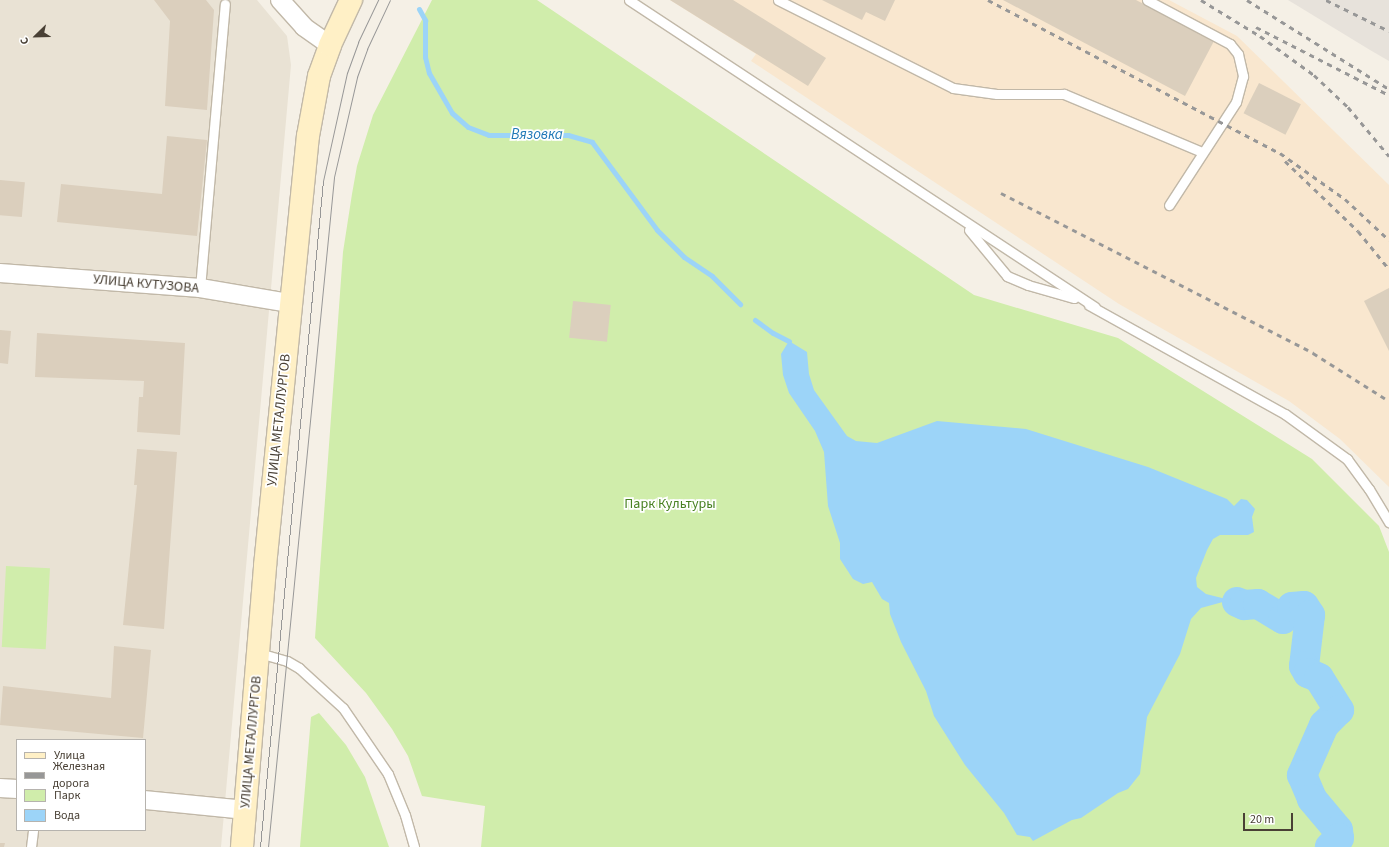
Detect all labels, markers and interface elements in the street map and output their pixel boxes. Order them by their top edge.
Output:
north arrow [16,16,56,56]
text: С [16,35,33,47]
water label: Вязовка [511,126,563,144]
street label: УЛИЦА КУТУЗОВА [92,271,200,297]
street label: УЛИЦА МЕТАЛЛУРГОВ [264,353,294,487]
park label: Парк Культуры [624,496,716,512]
street label: УЛИЦА МЕТАЛЛУРГОВ [237,675,265,809]
legend [16,739,146,831]
text: Улица [54,747,85,764]
text: Железная дорога [53,758,105,792]
text: Парк [54,787,80,804]
scale bar [1245,805,1295,831]
text: Вода [54,807,80,824]
text: 20 m [1250,811,1274,828]

